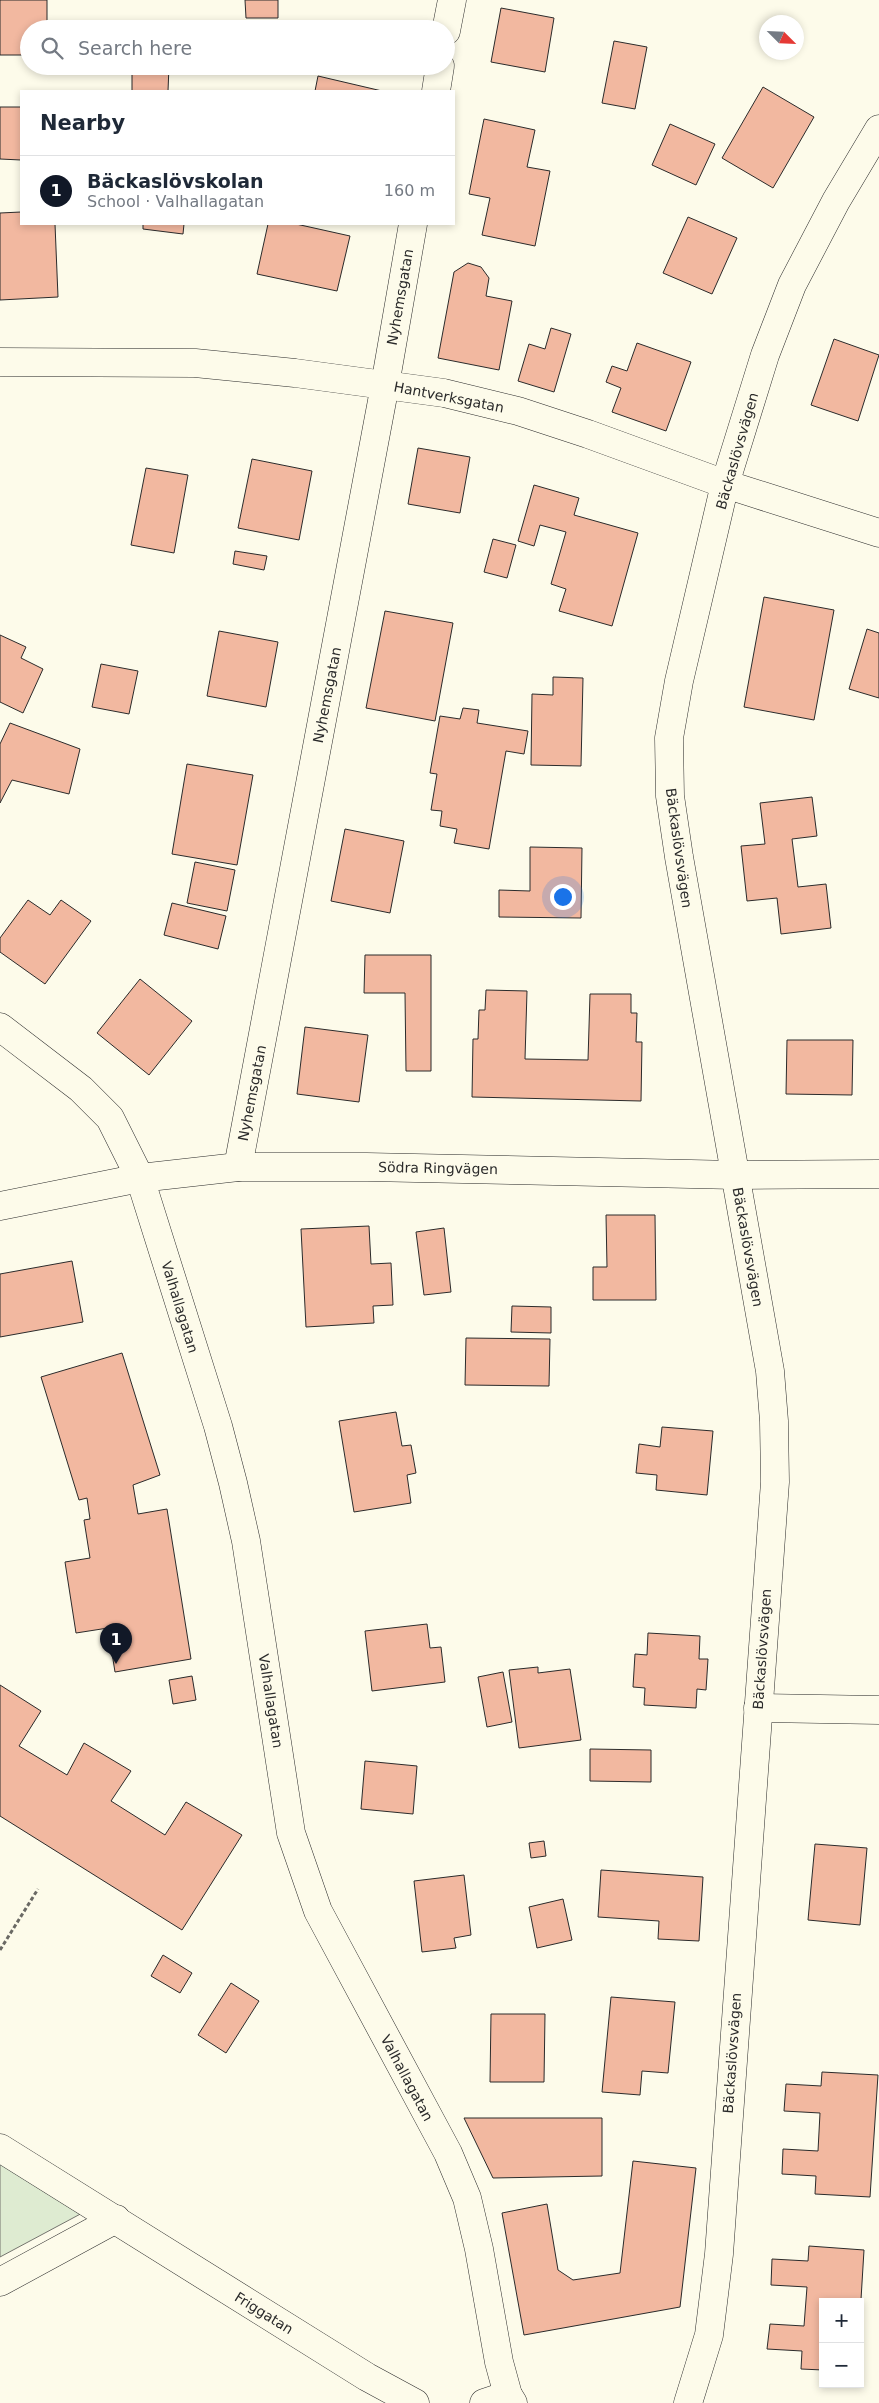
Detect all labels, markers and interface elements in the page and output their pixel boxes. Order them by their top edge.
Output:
north arrow [759,15,804,60]
search box [20,20,455,75]
icon: search [38,34,66,62]
text: Search here [78,37,192,59]
text: Nearby [40,111,125,135]
text: Bäckaslövskolan [87,170,264,192]
text: 1 [50,181,62,200]
text: 160 m [384,181,435,200]
text: School · Valhallagatan [87,192,264,211]
street label: Nyhemsgatan [384,248,416,346]
street label: Hantverksgatan [393,378,505,416]
street label: Bäckaslövsvägen [713,391,761,511]
street label: Nyhemsgatan [310,646,344,744]
street label: Bäckaslövsvägen [663,787,695,909]
your location [550,884,576,910]
street label: Nyhemsgatan [235,1044,269,1142]
street label: Södra Ringvägen [378,1159,498,1177]
street label: Bäckaslövsvägen [730,1186,766,1308]
street label: Valhallagatan [158,1259,202,1355]
street label: Bäckaslövsvägen [750,1588,774,1710]
pin: 1 [100,1623,132,1664]
street label: Valhallagatan [256,1653,286,1749]
street label: Bäckaslövsvägen [720,1992,744,2114]
street label: Valhallagatan [378,2032,436,2124]
street label: Friggatan [232,2289,296,2337]
map controls [819,2298,864,2388]
button: + [819,2298,864,2343]
button: − [819,2343,864,2388]

